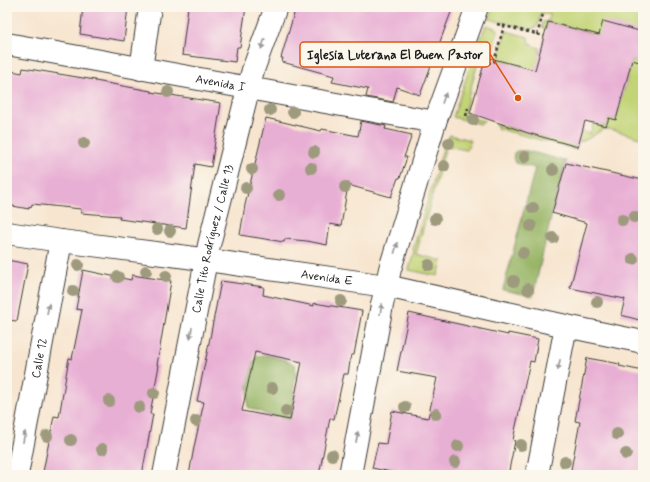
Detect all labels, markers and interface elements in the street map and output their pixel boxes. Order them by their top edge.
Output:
one-way arrow [259,38,265,50]
callout: Iglesia Luterana El Buen Pastor [300,42,490,67]
text: Iglesia Luterana El Buen Pastor [307,47,483,65]
street label: Avenida I [194,71,247,96]
one-way arrow [441,91,447,103]
street label: Calle Tito Rodríguez / Calle 13 [189,163,238,315]
one-way arrow [393,242,399,254]
street label: Avenida E [300,267,354,290]
one-way arrow [46,303,52,315]
one-way arrow [378,303,384,315]
one-way arrow [188,327,194,339]
street label: Calle 12 [28,337,52,380]
one-way arrow [556,358,562,371]
one-way arrow [21,431,27,443]
one-way arrow [355,431,361,443]

